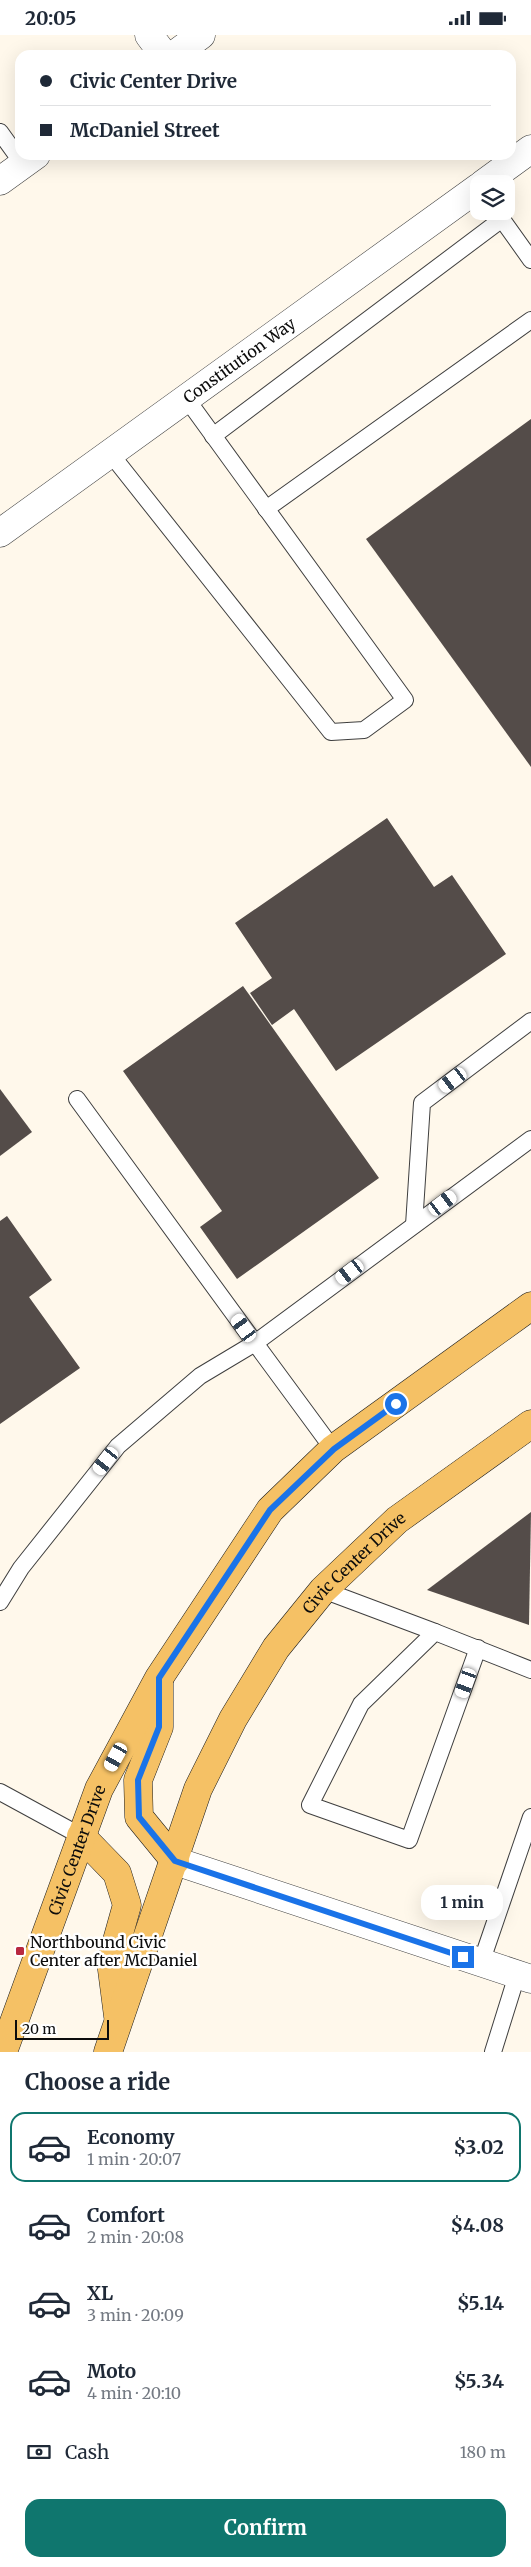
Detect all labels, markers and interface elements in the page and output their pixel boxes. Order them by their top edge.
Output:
text: 20:05 [25,6,76,30]
text: Civic Center Drive [70,69,237,93]
text: McDaniel Street [70,118,220,142]
map controls [470,175,515,220]
button: layers [470,175,515,220]
street label: Constitution Way [179,313,300,408]
car [436,1065,469,1095]
car [426,1188,459,1218]
car [333,1257,366,1287]
car [229,1311,258,1345]
route start [385,1393,407,1415]
car [90,1445,121,1477]
street label: Civic Center Drive [298,1507,409,1618]
car [453,1666,478,1700]
car [102,1740,129,1774]
street label: Civic Center Drive [44,1782,110,1918]
callout: 1 min [422,1885,504,1919]
text: 1 min [440,1892,484,1912]
place label: Northbound Civic Center after McDaniel [30,1932,197,1970]
marker: Northbound Civic Center after McDaniel [14,1945,26,1957]
route end [452,1946,474,1968]
scale bar [15,2017,109,2040]
text: 20 m [22,2020,56,2038]
text: Choose a ride [25,2068,170,2096]
icon: car [27,2125,72,2170]
text: Economy [87,2125,175,2149]
text: $3.02 [454,2135,504,2159]
text: 1 min · 20:07 [87,2149,181,2169]
icon: car [27,2203,72,2248]
text: Comfort [87,2203,165,2227]
text: $4.08 [451,2213,504,2237]
text: 2 min · 20:08 [87,2227,184,2247]
icon: car [27,2281,72,2326]
text: XL [87,2281,113,2305]
text: $5.14 [457,2291,504,2315]
text: 3 min · 20:09 [87,2305,184,2325]
icon: car [27,2359,72,2404]
text: Moto [87,2359,136,2383]
text: $5.34 [454,2369,504,2393]
text: 4 min · 20:10 [87,2383,181,2403]
icon: cash [25,2438,53,2466]
text: Cash [65,2440,109,2464]
text: 180 m [460,2442,506,2462]
button: Confirm [25,2499,506,2557]

